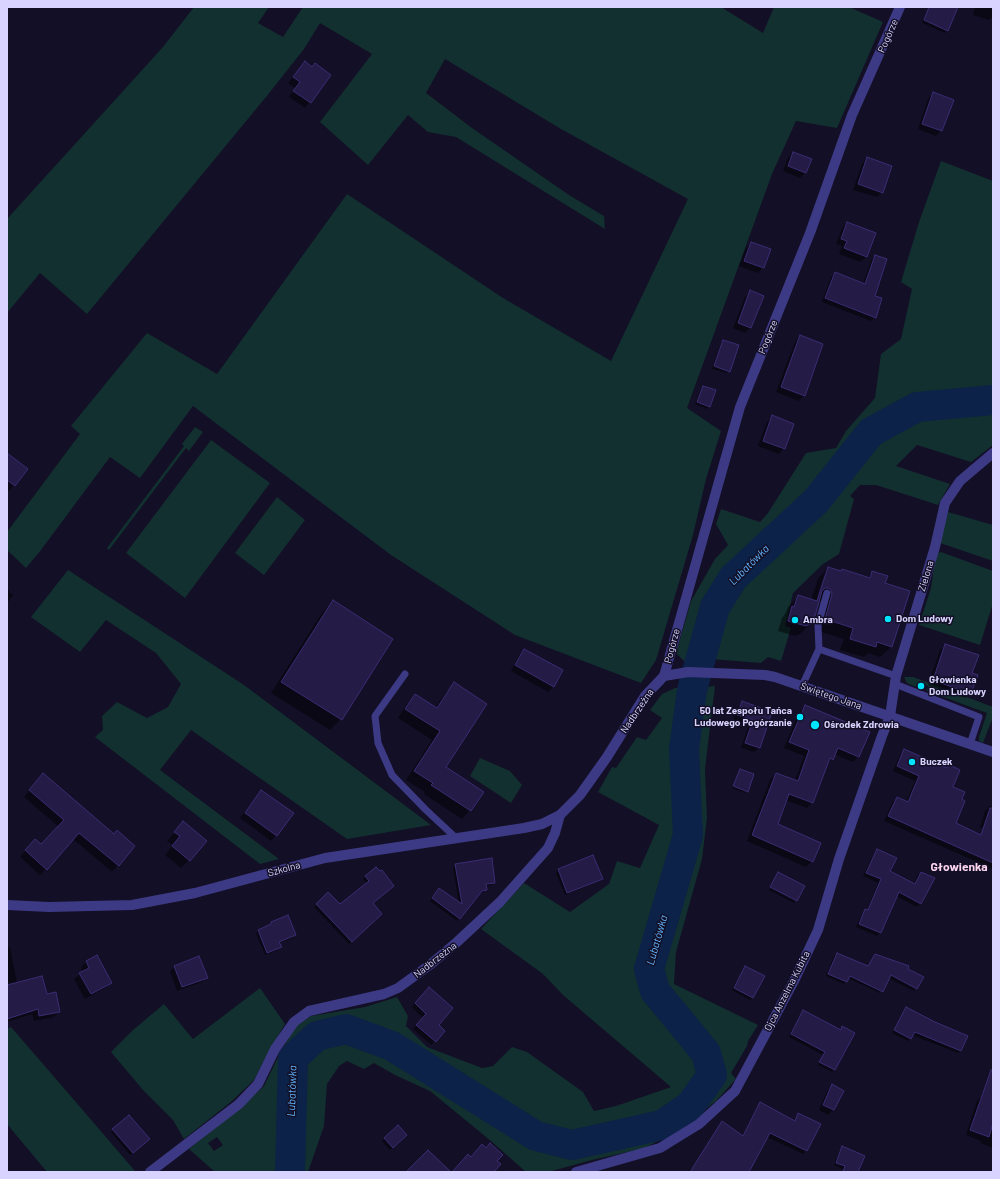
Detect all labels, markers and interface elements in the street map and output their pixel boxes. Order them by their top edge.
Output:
street label: Pogórze [875,17,901,55]
street label: Pogórze [756,318,780,356]
water label: Lubatówka [726,542,772,588]
street label: Zielona [916,559,936,593]
place label: Dom Ludowy [896,613,953,625]
place label: Ambra [803,614,833,626]
marker: Dom Ludowy [883,614,893,624]
marker: Ambra [790,615,800,625]
street label: Pogórze [662,627,682,665]
place label: Głowienka Dom Ludowy [929,674,986,698]
street label: Świętego Jana [799,680,863,712]
marker: Głowienka Dom Ludowy [916,681,926,691]
street label: Nadbrzeżna [618,686,656,736]
place label: 50 lat Zespołu Tańca Ludowego Pogórzanie [694,705,792,728]
marker: 50 lat Zespołu Tańca Ludowego Pogórzanie [795,712,805,722]
marker: Ośrodek Zdrowia [809,719,821,731]
place label: Ośrodek Zdrowia [824,719,899,731]
place label: Buczek [920,756,952,768]
marker: Buczek [907,757,917,767]
street label: Szkolna [266,859,302,879]
district label: Głowienka [931,860,987,874]
water label: Lubatówka [644,914,670,966]
street label: Nadbrzeżna [411,940,459,980]
street label: Ojca Anzelma Kubita [762,949,812,1033]
water label: Lubatówka [285,1065,299,1117]

